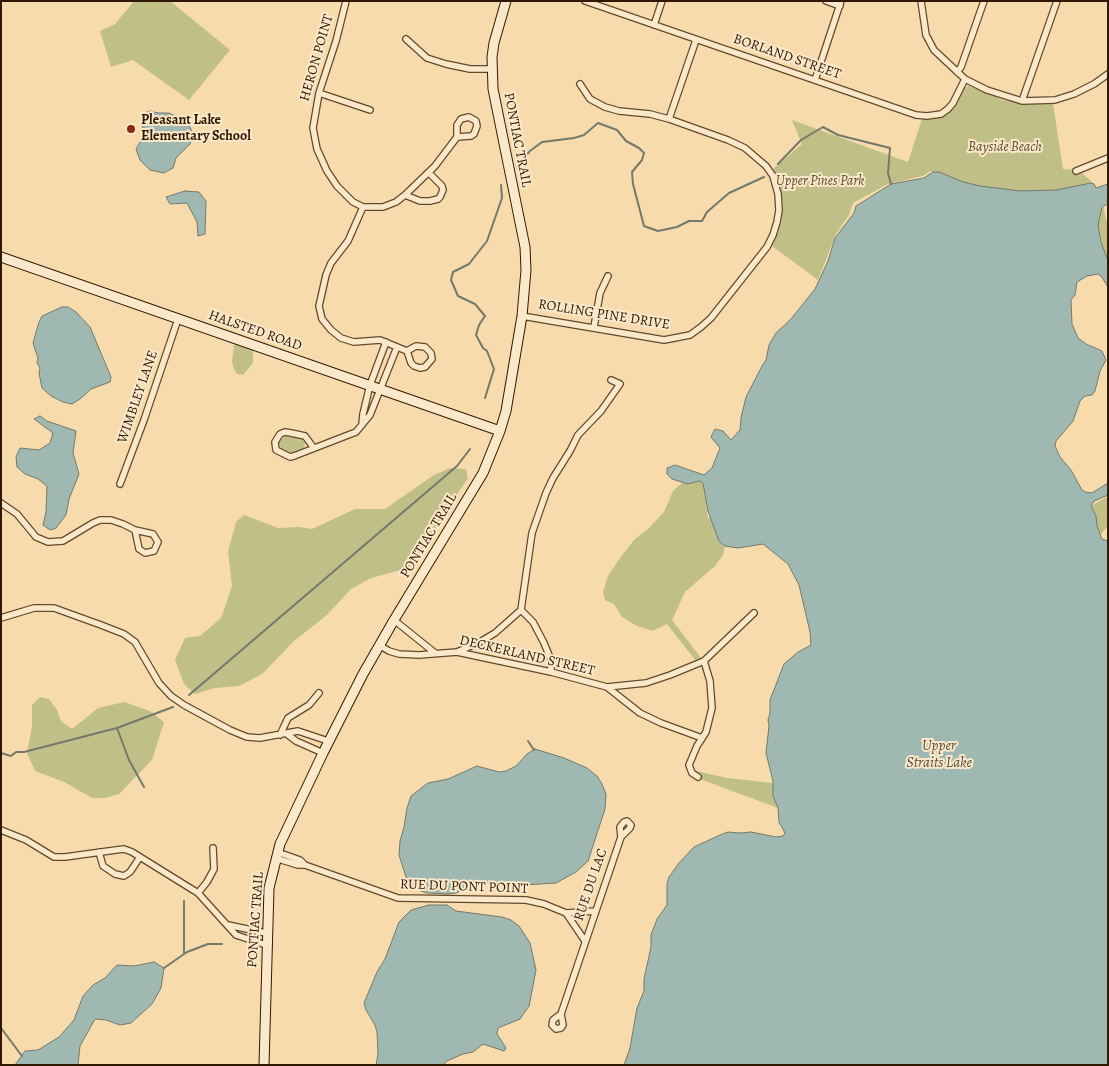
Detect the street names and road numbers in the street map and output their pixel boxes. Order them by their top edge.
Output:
street label: HERON POINT [297,13,337,103]
street label: BORLAND STREET [731,31,843,83]
street label: PONTIAC TRAIL [500,91,534,189]
street label: ROLLING PINE DRIVE [537,296,671,334]
street label: HALSTED ROAD [206,307,304,355]
street label: WIMBLEY LANE [114,348,162,446]
street label: PONTIAC TRAIL [397,491,461,581]
street label: DECKERLAND STREET [458,632,596,680]
street label: RUE DU LAC [571,847,611,923]
street label: PONTIAC TRAIL [244,872,268,968]
street label: RUE DU PONT POINT [400,876,528,898]

